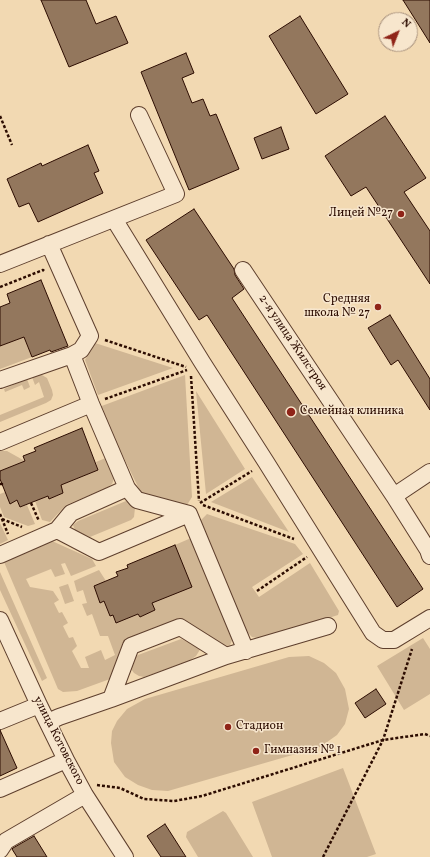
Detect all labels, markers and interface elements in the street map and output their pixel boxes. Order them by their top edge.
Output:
north arrow [378,12,418,52]
text: N [398,15,414,32]
place label: Лицей №27 [329,207,393,221]
marker: Лицей №27 [396,209,406,219]
street label: 2-я улица Жилстроя [255,292,329,394]
place label: Средняя школа № 27 [304,293,370,321]
marker: Средняя школа № 27 [373,302,383,312]
place label: Семейная клиника [300,405,404,419]
marker: Семейная клиника [285,406,297,418]
street label: улица Котовского [29,694,87,788]
place label: Стадион [236,720,283,734]
marker: Стадион [223,722,233,732]
place label: Гимназия № 1 [264,744,341,758]
marker: Гимназия № 1 [251,746,261,756]

